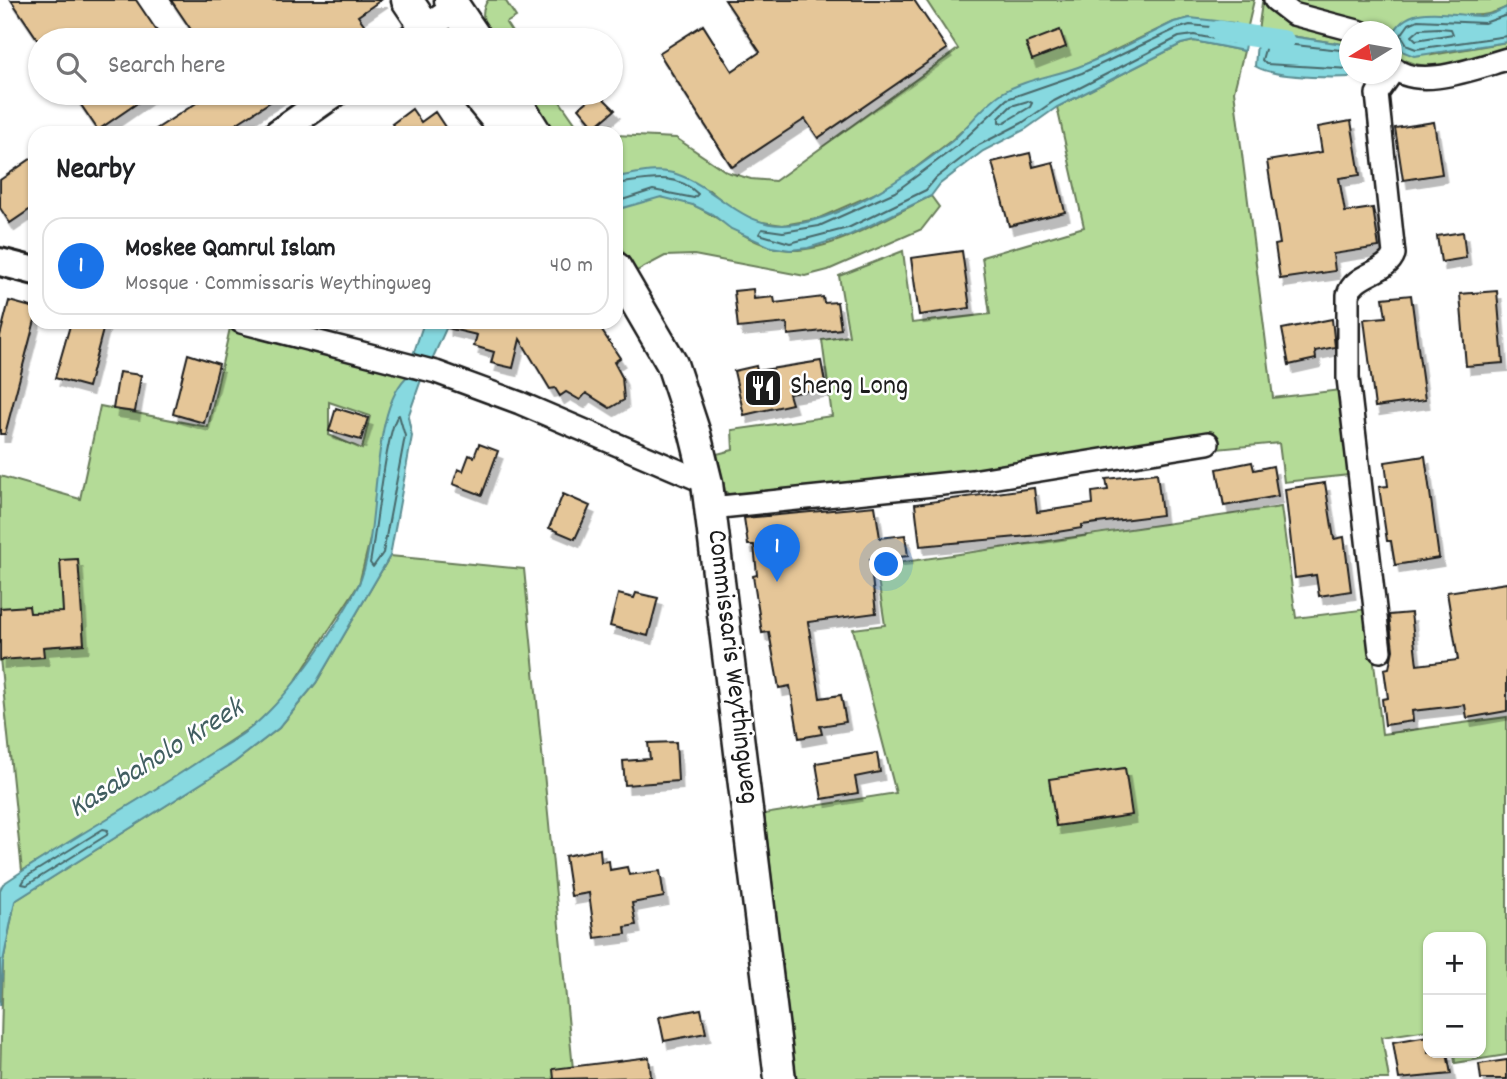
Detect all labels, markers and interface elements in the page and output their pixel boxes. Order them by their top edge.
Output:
north arrow [1339,21,1402,84]
search box [28,28,623,105]
icon: search [52,48,90,86]
text: Search here [108,48,226,85]
text: Nearby [56,150,134,193]
text: Moskee Qamrul Islam [125,231,336,268]
text: 1 [78,250,84,283]
text: 40 m [550,250,593,283]
text: Mosque · Commissaris Weythingweg [125,268,431,301]
restaurant icon: Sheng Long [742,367,784,409]
place label: Sheng Long [790,368,908,408]
pin: 1 [754,524,800,582]
street label: Commissaris Weythingweg [694,528,768,806]
your location [869,547,903,581]
water label: Kasabaholo Kreek [61,687,255,831]
map controls [1423,932,1486,1058]
button: + [1423,932,1486,995]
button: − [1423,995,1486,1058]

